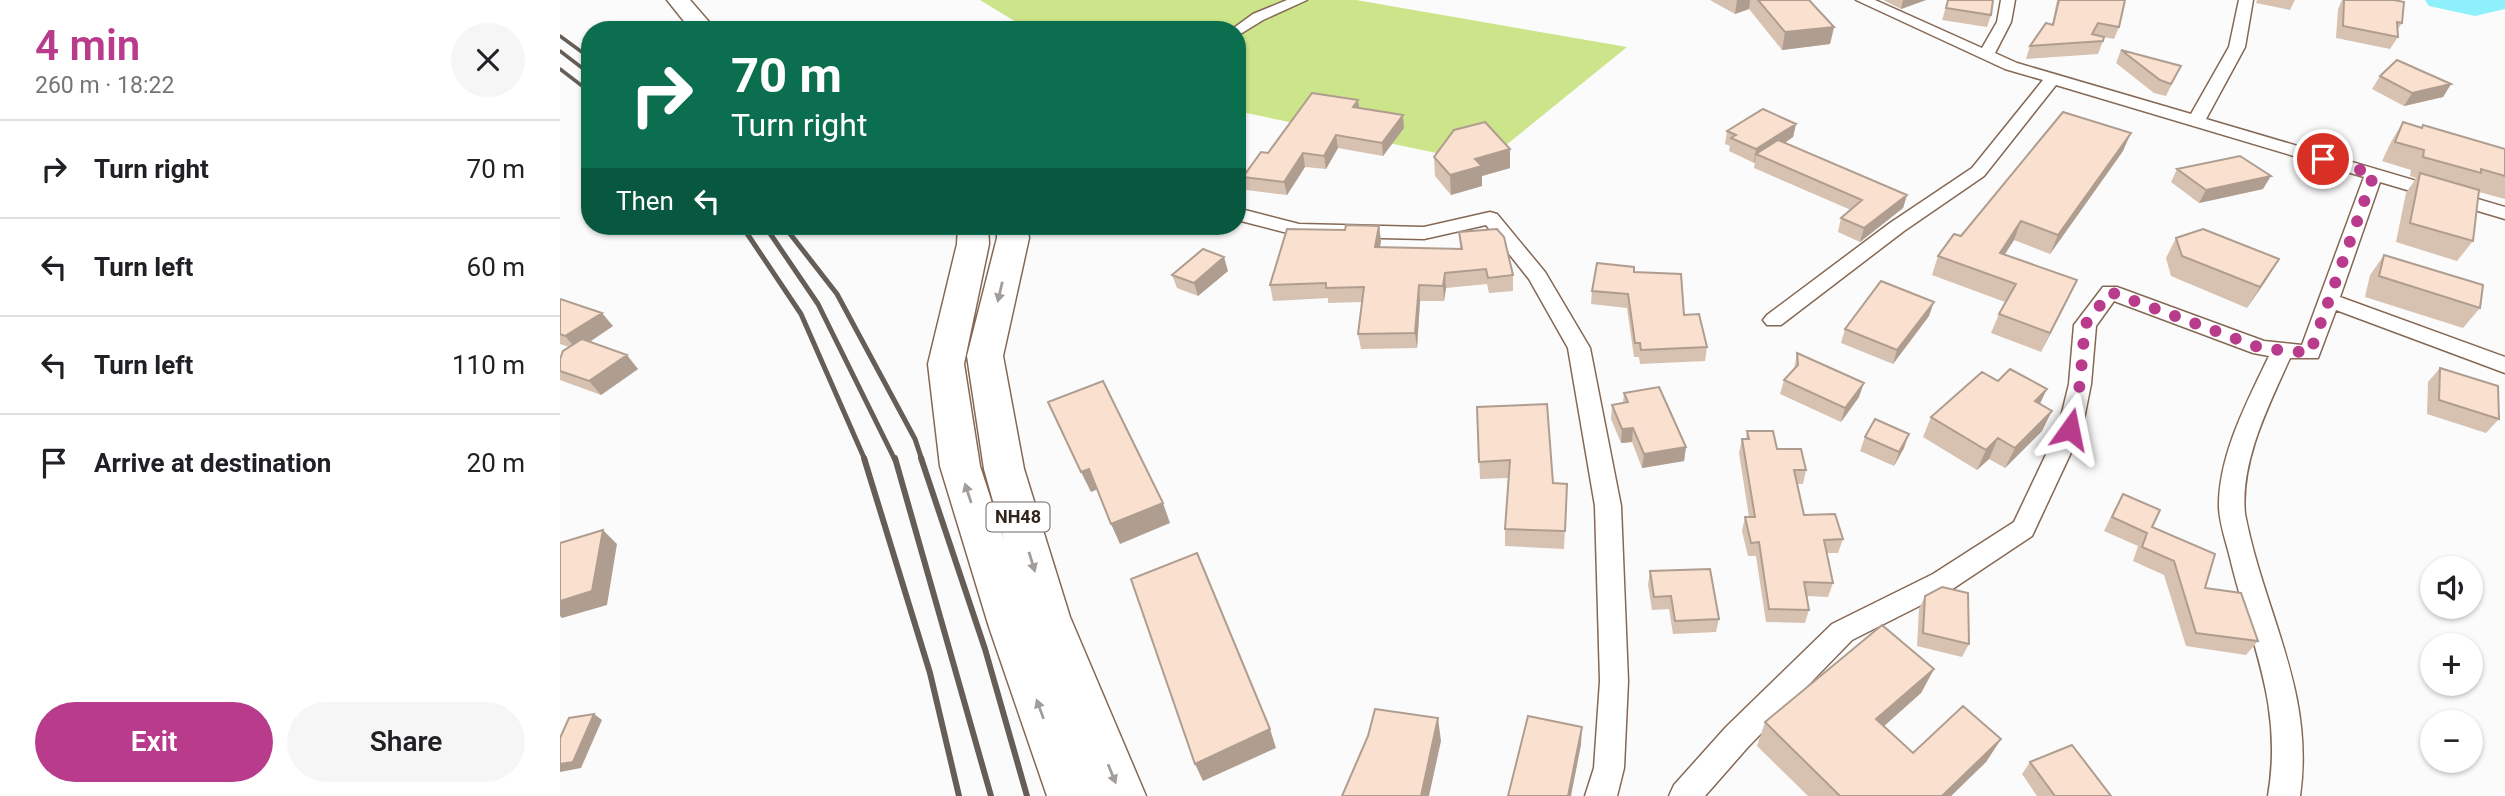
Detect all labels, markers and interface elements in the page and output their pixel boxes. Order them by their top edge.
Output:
text: 4 min [35,21,140,70]
button: close [451,23,525,97]
text: 70 m [731,47,842,104]
icon: right [616,49,707,140]
text: 260 m · 18:22 [35,72,174,99]
text: Turn right [731,106,867,144]
pin [2293,129,2353,189]
icon: arrive [2304,140,2342,178]
icon: right [35,150,73,188]
text: Turn right [94,154,209,184]
text: 70 m [467,154,525,184]
icon: left [688,182,726,220]
text: Then [616,186,674,216]
icon: left [35,248,73,286]
text: Turn left [94,252,193,282]
text: 60 m [467,252,525,282]
one-way arrow [994,282,1005,304]
icon: left [35,346,73,384]
text: Turn left [94,350,193,380]
text: 110 m [452,350,525,380]
position arrow [2033,392,2107,466]
icon: arrive [35,444,73,482]
text: Arrive at destination [94,448,331,478]
text: 20 m [467,448,525,478]
one-way arrow [963,482,973,503]
road number: NH48 [986,503,1050,532]
one-way arrow [1027,551,1037,572]
map controls [2420,556,2483,773]
button: sound [2420,556,2483,619]
button: + [2420,633,2483,696]
one-way arrow [1034,698,1045,719]
button: Exit [35,702,273,782]
button: Share [287,702,525,782]
button: − [2420,710,2483,773]
one-way arrow [1107,764,1118,785]

